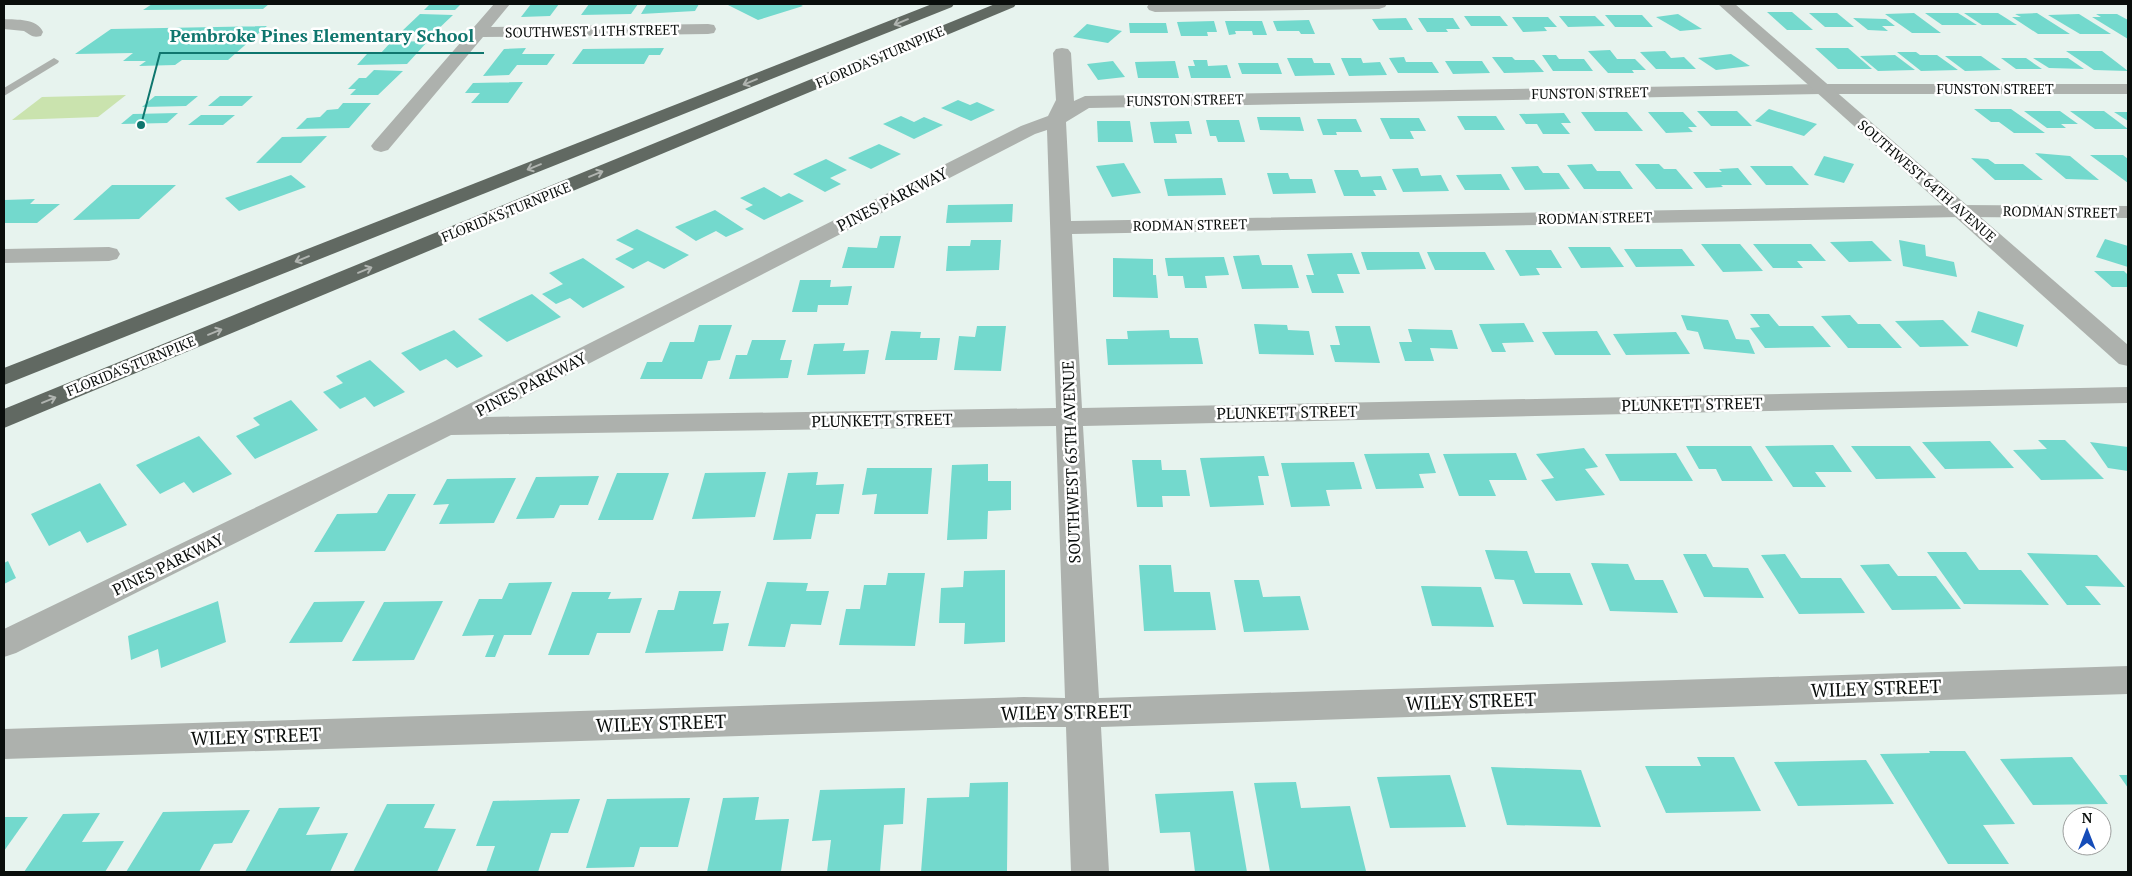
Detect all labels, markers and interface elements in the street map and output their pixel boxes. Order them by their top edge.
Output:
one-way arrow [894,18,909,27]
street label: SOUTHWEST 11TH STREET [505,19,680,42]
callout: Pembroke Pines Elementary School [160,20,484,53]
street label: FLORIDA'S TURNPIKE [813,21,947,92]
text: Pembroke Pines Elementary School [170,23,474,47]
one-way arrow [743,77,758,87]
street label: FUNSTON STREET [1936,79,2054,98]
street label: FUNSTON STREET [1531,82,1649,103]
street label: FUNSTON STREET [1126,89,1244,110]
street label: SOUTHWEST 64TH AVENUE [1854,115,2001,246]
street label: PINES PARKWAY [833,161,952,236]
one-way arrow [527,163,542,173]
one-way arrow [589,169,604,178]
street label: FLORIDA'S TURNPIKE [438,177,573,246]
street label: RODMAN STREET [2003,201,2118,222]
street label: RODMAN STREET [1538,207,1653,228]
street label: RODMAN STREET [1133,214,1248,235]
one-way arrow [294,256,309,265]
one-way arrow [357,264,372,274]
one-way arrow [207,326,222,336]
street label: FLORIDA'S TURNPIKE [63,331,198,400]
street label: PINES PARKWAY [472,346,591,421]
street label: SOUTHWEST 65TH AVENUE [1056,360,1086,564]
street label: PLUNKETT STREET [1621,392,1763,416]
one-way arrow [41,395,56,405]
street label: PLUNKETT STREET [1216,400,1358,424]
street label: PLUNKETT STREET [811,408,953,432]
street label: PINES PARKWAY [108,527,228,601]
street label: WILEY STREET [1810,673,1942,702]
street label: WILEY STREET [1405,686,1537,715]
street label: WILEY STREET [1000,698,1132,725]
street label: WILEY STREET [595,708,727,737]
street label: WILEY STREET [190,721,322,750]
north arrow [2062,806,2112,856]
text: N [2082,808,2093,827]

